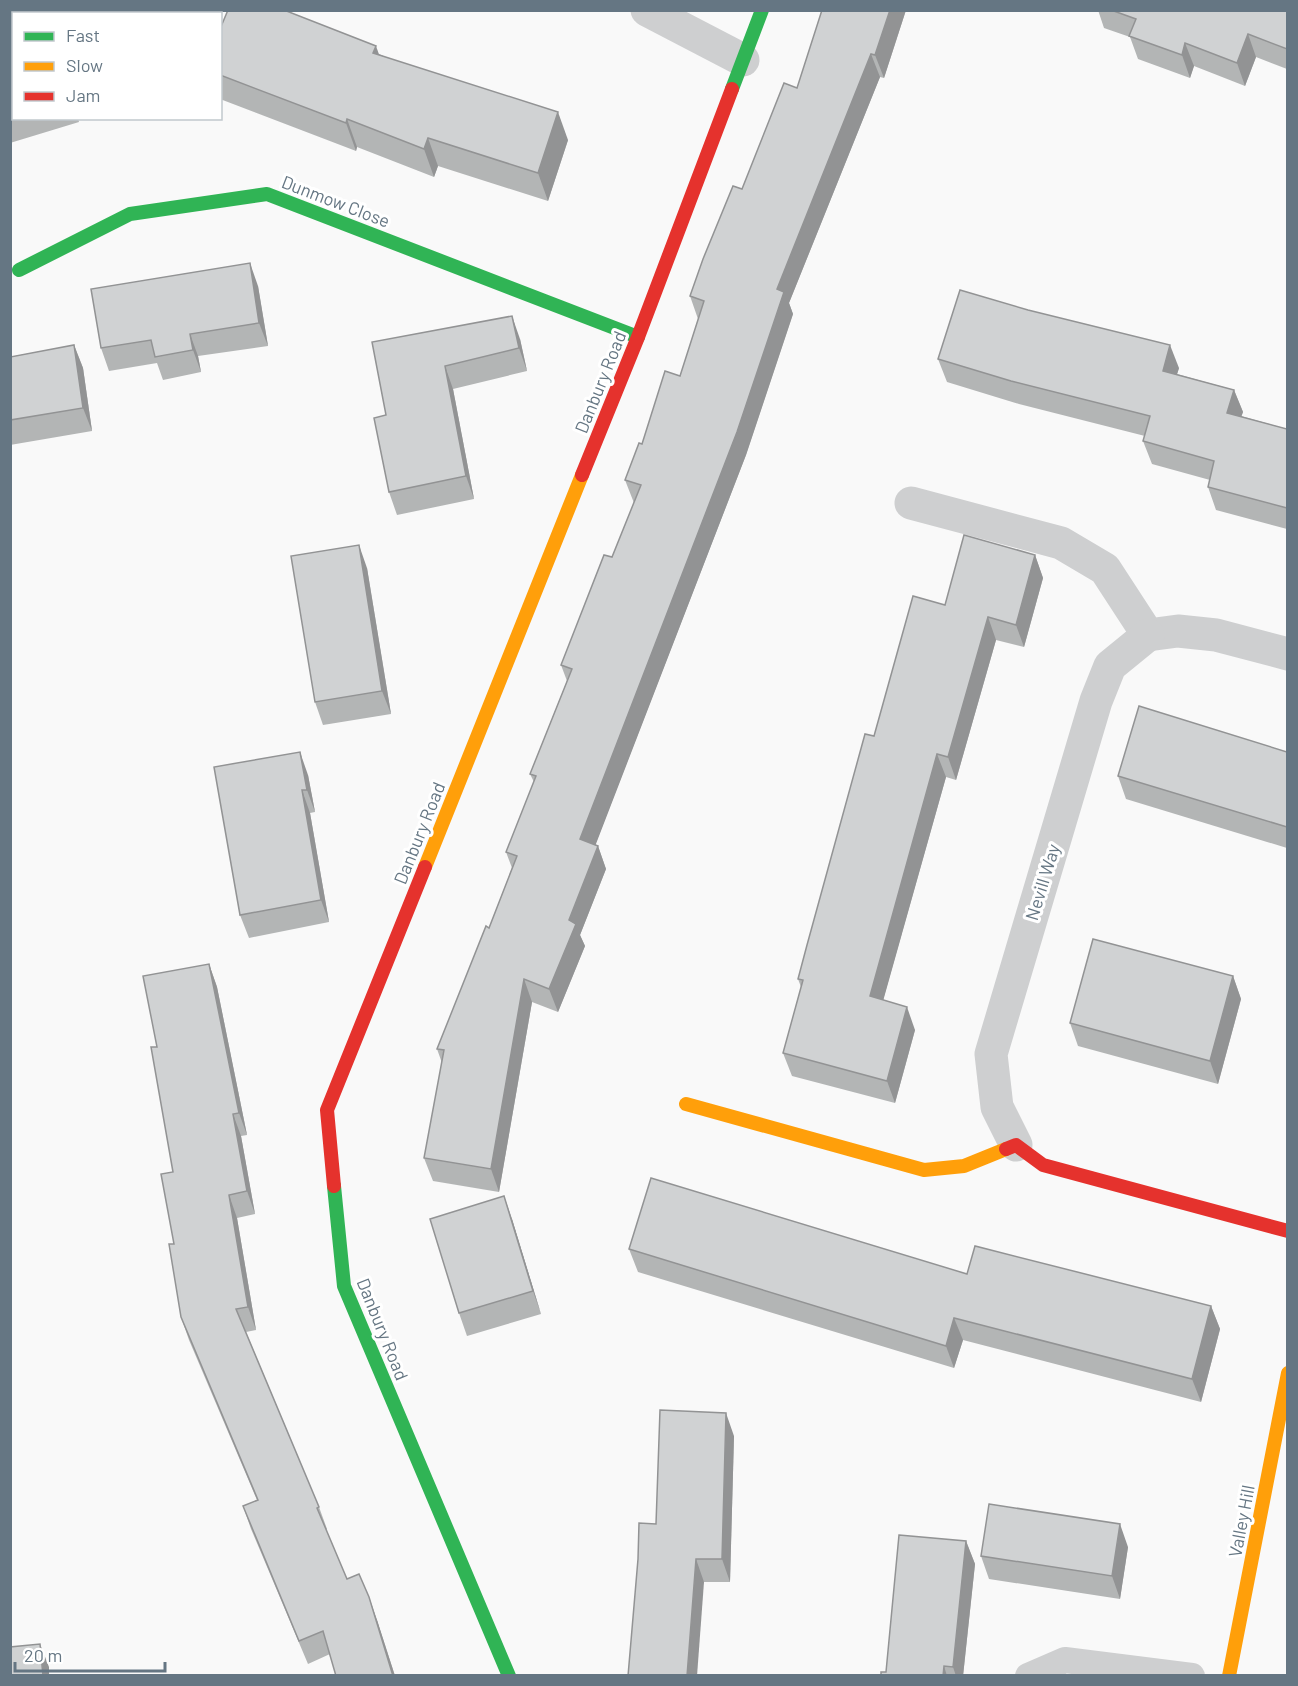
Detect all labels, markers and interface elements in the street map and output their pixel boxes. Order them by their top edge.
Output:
legend [12,12,222,120]
text: Fast [66,24,100,46]
text: Slow [66,54,103,76]
text: Jam [66,84,100,106]
street label: Dunmow Close [279,170,393,232]
street label: Danbury Road [570,328,630,436]
street label: Danbury Road [389,779,449,887]
street label: Nevill Way [1020,841,1064,923]
street label: Danbury Road [353,1275,413,1383]
street label: Valley Hill [1223,1483,1259,1559]
scale bar [15,1635,165,1673]
text: 20 m [24,1644,62,1666]

